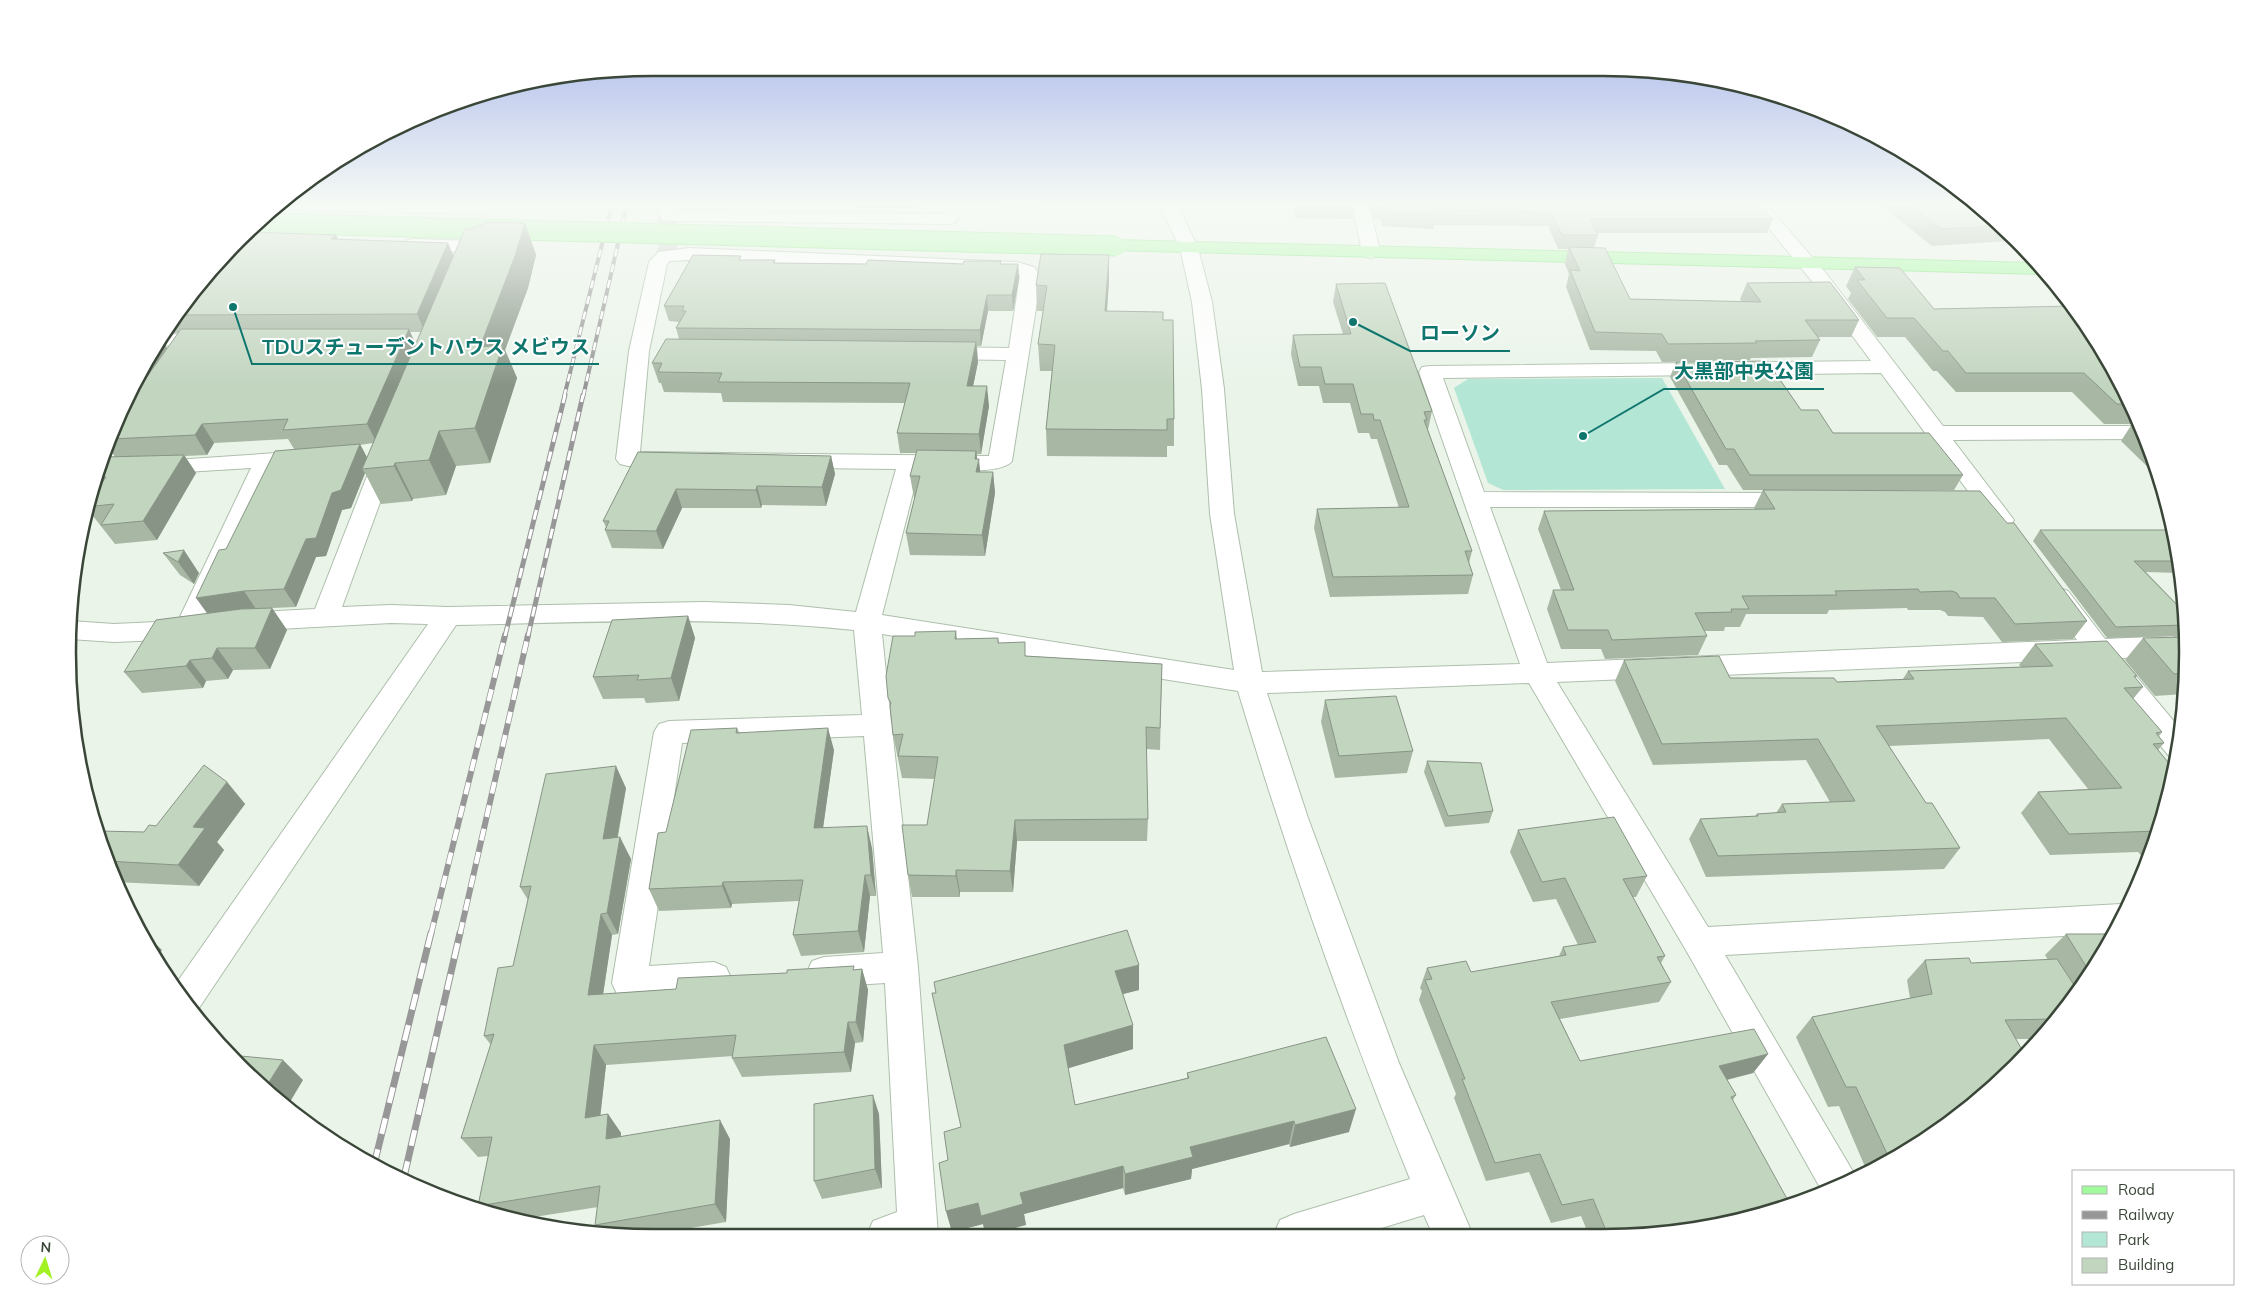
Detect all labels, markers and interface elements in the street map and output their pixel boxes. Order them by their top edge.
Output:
callout: ローソン [1410,316,1510,351]
text: ローソン [1420,320,1500,345]
callout: TDUスチューデントハウス メビウス [252,329,599,364]
text: TDUスチューデントハウス メビウス [262,334,590,359]
callout: 大黒部中央公園 [1664,354,1824,389]
text: 大黒部中央公園 [1674,358,1814,383]
legend [2072,1170,2235,1285]
text: Road [2118,1180,2155,1199]
text: Railway [2118,1205,2174,1224]
text: Park [2118,1230,2150,1249]
north arrow [20,1235,70,1285]
text: N [40,1238,52,1256]
text: Building [2118,1255,2174,1274]

